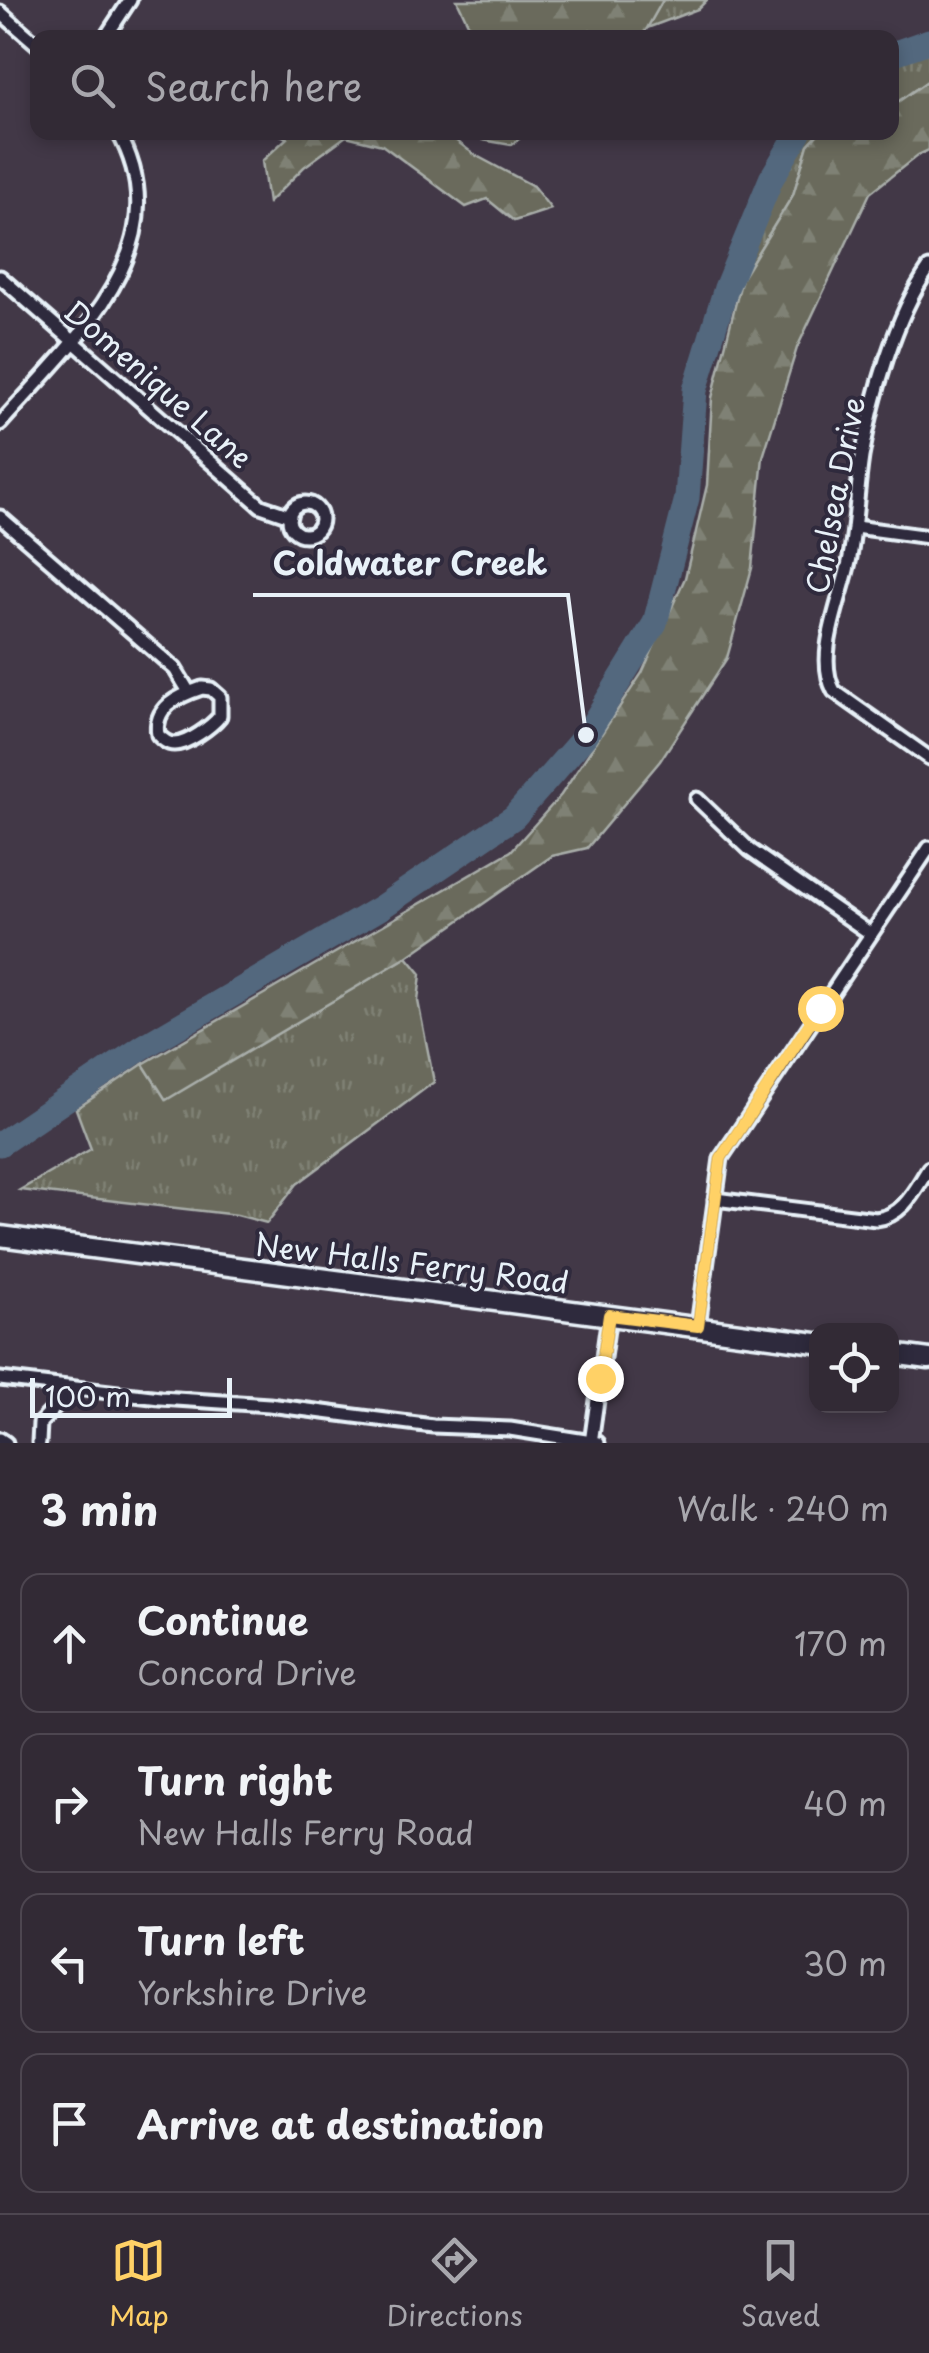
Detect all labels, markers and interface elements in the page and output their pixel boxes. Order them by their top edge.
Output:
search box [30,30,899,140]
text: Search here [145,57,362,114]
icon: search [65,58,120,113]
street label: Domenique Lane [55,288,263,478]
street label: Chelsea Drive [793,393,875,597]
callout: Coldwater Creek [253,533,568,595]
text: Coldwater Creek [273,538,547,586]
route start [798,986,844,1032]
street label: New Halls Ferry Road [253,1220,571,1304]
map controls [809,1323,899,1413]
button: locate [809,1323,899,1413]
route end [578,1356,624,1402]
scale bar [30,1373,232,1418]
text: 100 m [45,1374,131,1417]
text: 3 min [40,1477,158,1540]
text: Walk · 240 m [677,1484,889,1532]
text: Continue [137,1591,308,1648]
icon: ahead [42,1616,97,1671]
text: 170 m [794,1619,887,1667]
text: Concord Drive [137,1648,357,1696]
text: Turn right [137,1751,333,1808]
icon: right [42,1776,97,1831]
text: 40 m [803,1779,887,1827]
text: New Halls Ferry Road [137,1808,474,1856]
text: Turn left [137,1911,305,1968]
icon: left [42,1936,97,1991]
text: 30 m [803,1939,887,1987]
text: Yorkshire Drive [137,1968,367,2016]
text: Arrive at destination [137,2095,545,2152]
icon: arrive [42,2096,97,2151]
tab: Map [109,2233,169,2336]
tab: Directions [387,2233,523,2336]
tab: Saved [741,2233,820,2336]

